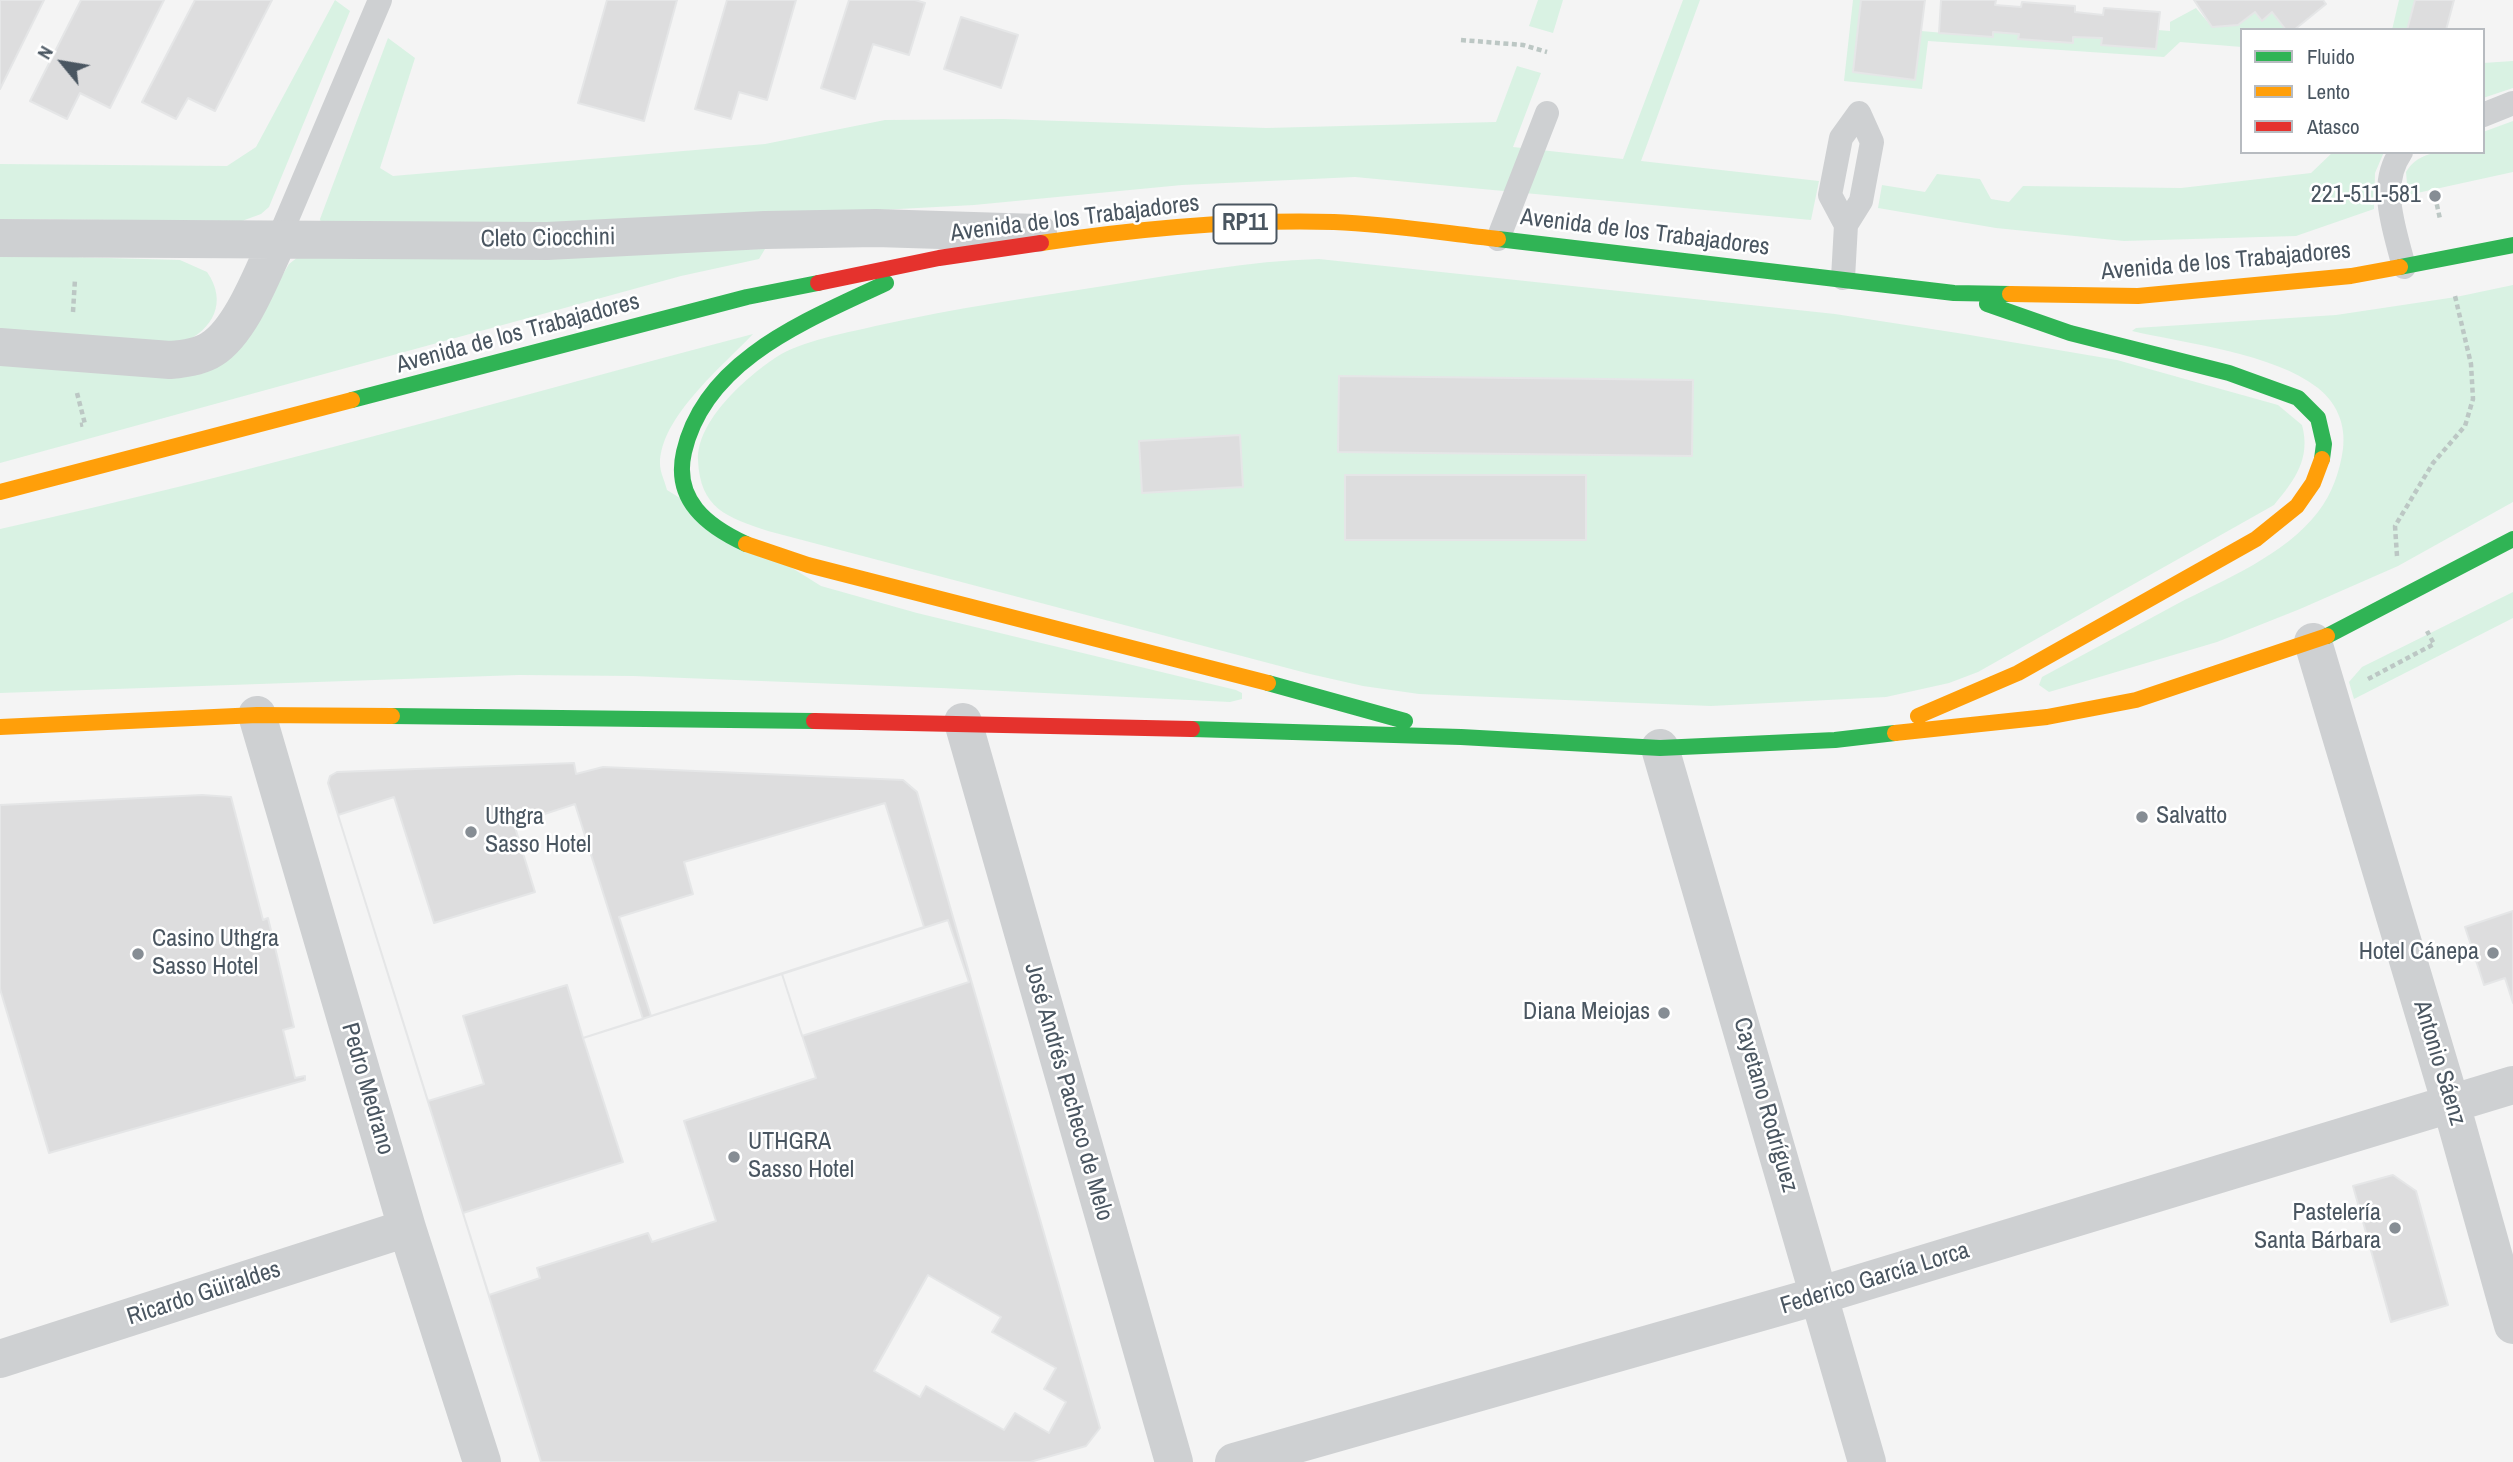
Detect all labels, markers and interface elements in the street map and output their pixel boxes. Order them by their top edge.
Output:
north arrow [28,28,98,98]
legend [2240,28,2485,154]
text: N [31,41,59,64]
text: Fluido [2307,42,2355,71]
text: Lento [2307,77,2350,106]
text: Atasco [2307,112,2360,141]
place label: 221-511-581 [2311,182,2421,210]
marker: 221-511-581 [2427,188,2443,204]
street label: Avenida de los Trabajadores [949,189,1201,249]
street label: Avenida de los Trabajadores [1519,203,1771,263]
road number: RP11 [1214,204,1276,244]
street label: Cleto Ciocchini [480,223,616,255]
street label: Avenida de los Trabajadores [2100,237,2352,287]
street label: Avenida de los Trabajadores [393,288,643,380]
place label: Salvatto [2156,803,2227,831]
place label: Uthgra Sasso Hotel [485,804,591,860]
marker: Salvatto [2134,809,2150,825]
marker: Uthgra Sasso Hotel [463,824,479,840]
place label: Casino Uthgra Sasso Hotel [152,926,279,982]
place label: Hotel Cánepa [2359,939,2479,967]
marker: Hotel Cánepa [2485,945,2501,961]
marker: Casino Uthgra Sasso Hotel [130,946,146,962]
street label: José Andrés Pacheco de Melo [1017,960,1119,1224]
street label: Antonio Sáenz [2406,997,2472,1129]
place label: Diana Meiojas [1523,999,1650,1027]
marker: Diana Meiojas [1656,1005,1672,1021]
street label: Cayetano Rodríguez [1726,1014,1804,1196]
street label: Pedro Medrano [334,1020,400,1158]
place label: UTHGRA Sasso Hotel [748,1129,854,1185]
marker: UTHGRA Sasso Hotel [726,1149,742,1165]
place label: Pastelería Santa Bárbara [2254,1200,2381,1256]
marker: Pastelería Santa Bárbara [2387,1220,2403,1236]
street label: Federico García Lorca [1777,1237,1973,1321]
street label: Ricardo Güiraldes [124,1256,284,1332]

